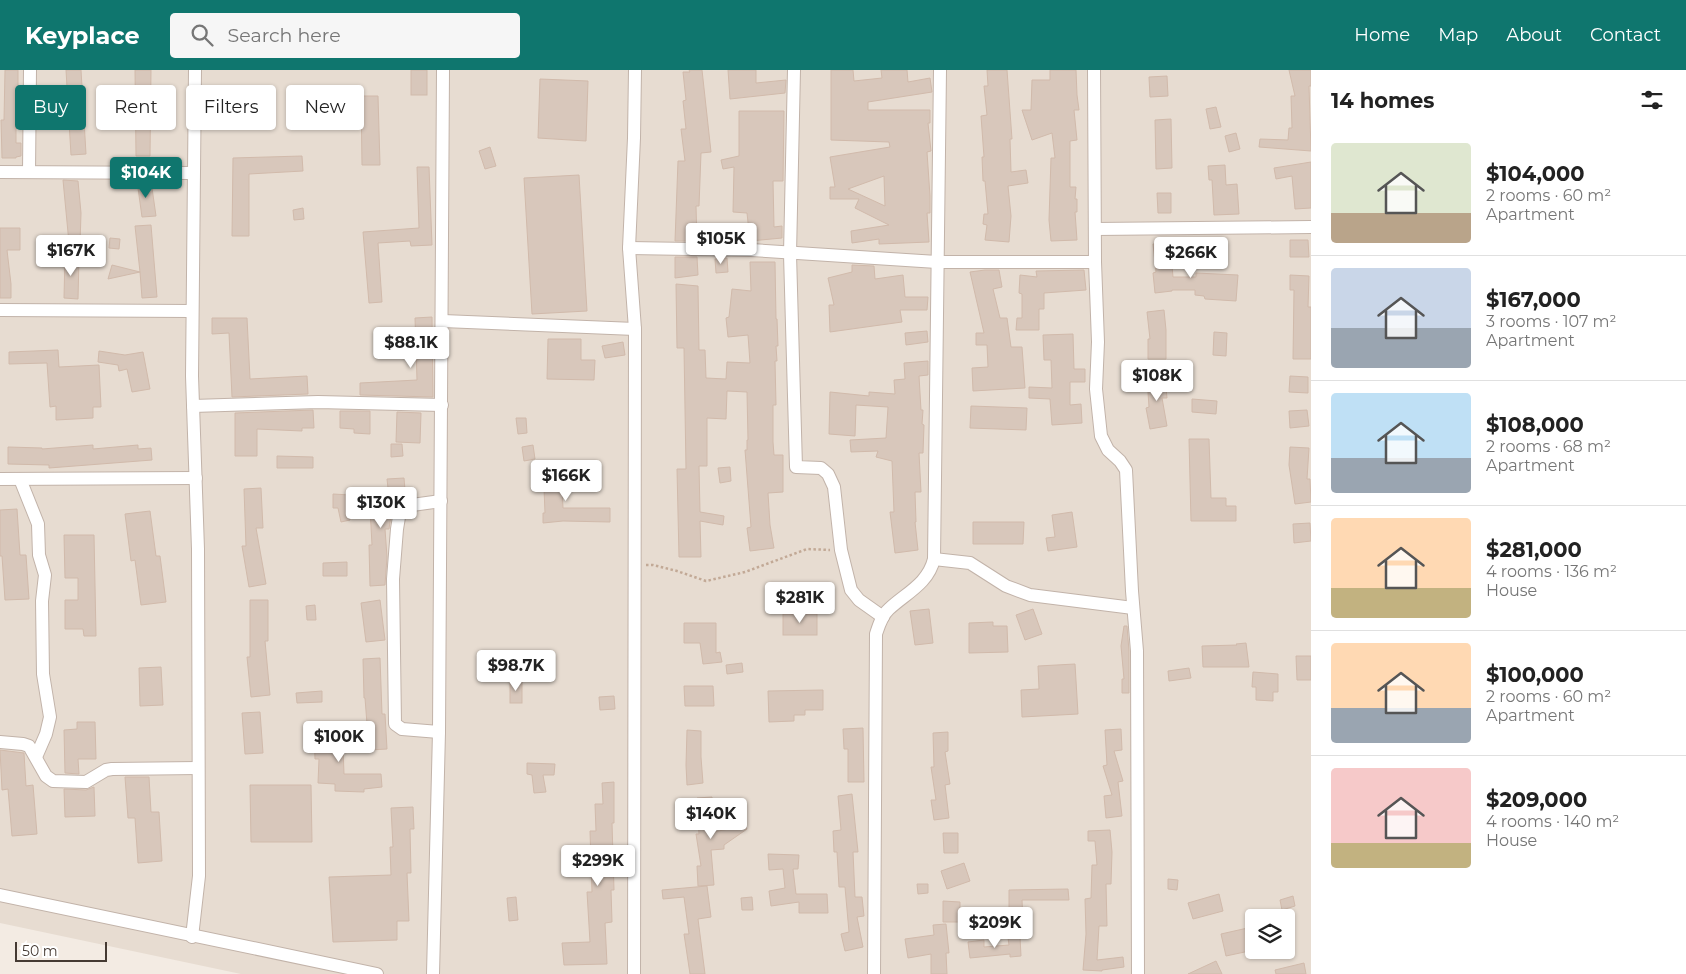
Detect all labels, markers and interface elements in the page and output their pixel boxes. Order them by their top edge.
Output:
search box [170,13,520,58]
text: Keyplace [25,21,140,50]
icon: search [188,21,216,49]
text: Search here [228,24,341,47]
text: Home [1354,24,1410,46]
text: Map [1438,24,1478,46]
text: About [1506,24,1562,46]
text: Contact [1590,24,1661,46]
chip: Buy [15,85,86,130]
chip: Rent [96,85,176,130]
chip: Filters [186,85,276,130]
chip: New [286,85,364,130]
icon: filters [1638,86,1666,114]
text: 14 homes [1331,88,1435,113]
pin: $104K [111,156,181,199]
text: $104,000 [1486,161,1585,186]
text: $104K [121,163,171,182]
icon: home [1371,163,1431,223]
text: 2 rooms · 60 m² [1486,186,1611,205]
text: Apartment [1486,205,1575,224]
pin: $105K [686,222,756,265]
text: $105K [697,229,745,248]
pin: $167K [36,234,106,277]
pin: $266K [1156,236,1226,279]
text: $167K [47,241,95,260]
text: $266K [1165,243,1217,262]
text: $167,000 [1486,287,1581,312]
icon: home [1371,288,1431,348]
text: 3 rooms · 107 m² [1486,312,1616,331]
pin: $88.1K [370,326,452,369]
text: Apartment [1486,331,1575,350]
text: $88.1K [384,333,438,352]
pin: $108K [1122,360,1192,402]
text: $108K [1132,366,1182,385]
text: $108,000 [1486,412,1584,437]
icon: home [1371,413,1431,473]
text: 2 rooms · 68 m² [1486,437,1611,456]
text: Apartment [1486,456,1575,475]
pin: $166K [531,460,601,502]
text: $166K [542,466,590,485]
pin: $130K [346,486,416,529]
text: $130K [357,493,405,512]
text: $281,000 [1486,537,1582,562]
icon: home [1371,538,1431,598]
text: 4 rooms · 136 m² [1486,562,1617,581]
text: House [1486,581,1537,600]
pin: $281K [765,582,835,624]
text: $281K [776,588,824,607]
pin: $98.7K [475,650,557,692]
text: $98.7K [488,656,544,675]
text: $100,000 [1486,662,1584,687]
icon: home [1371,663,1431,723]
text: 2 rooms · 60 m² [1486,687,1611,706]
text: Apartment [1486,706,1575,725]
pin: $100K [304,720,374,763]
text: $100K [314,727,364,746]
text: $209,000 [1486,787,1587,812]
icon: home [1371,788,1431,848]
pin: $140K [676,798,746,840]
text: $140K [686,804,736,823]
text: 4 rooms · 140 m² [1486,812,1619,831]
text: House [1486,831,1537,850]
pin: $299K [563,844,633,887]
text: $299K [572,851,624,870]
pin: $209K [960,906,1030,949]
map controls [1245,909,1295,959]
button: layers [1245,909,1295,959]
text: $209K [969,913,1021,932]
scale bar [15,939,108,962]
text: 50 m [22,942,58,960]

